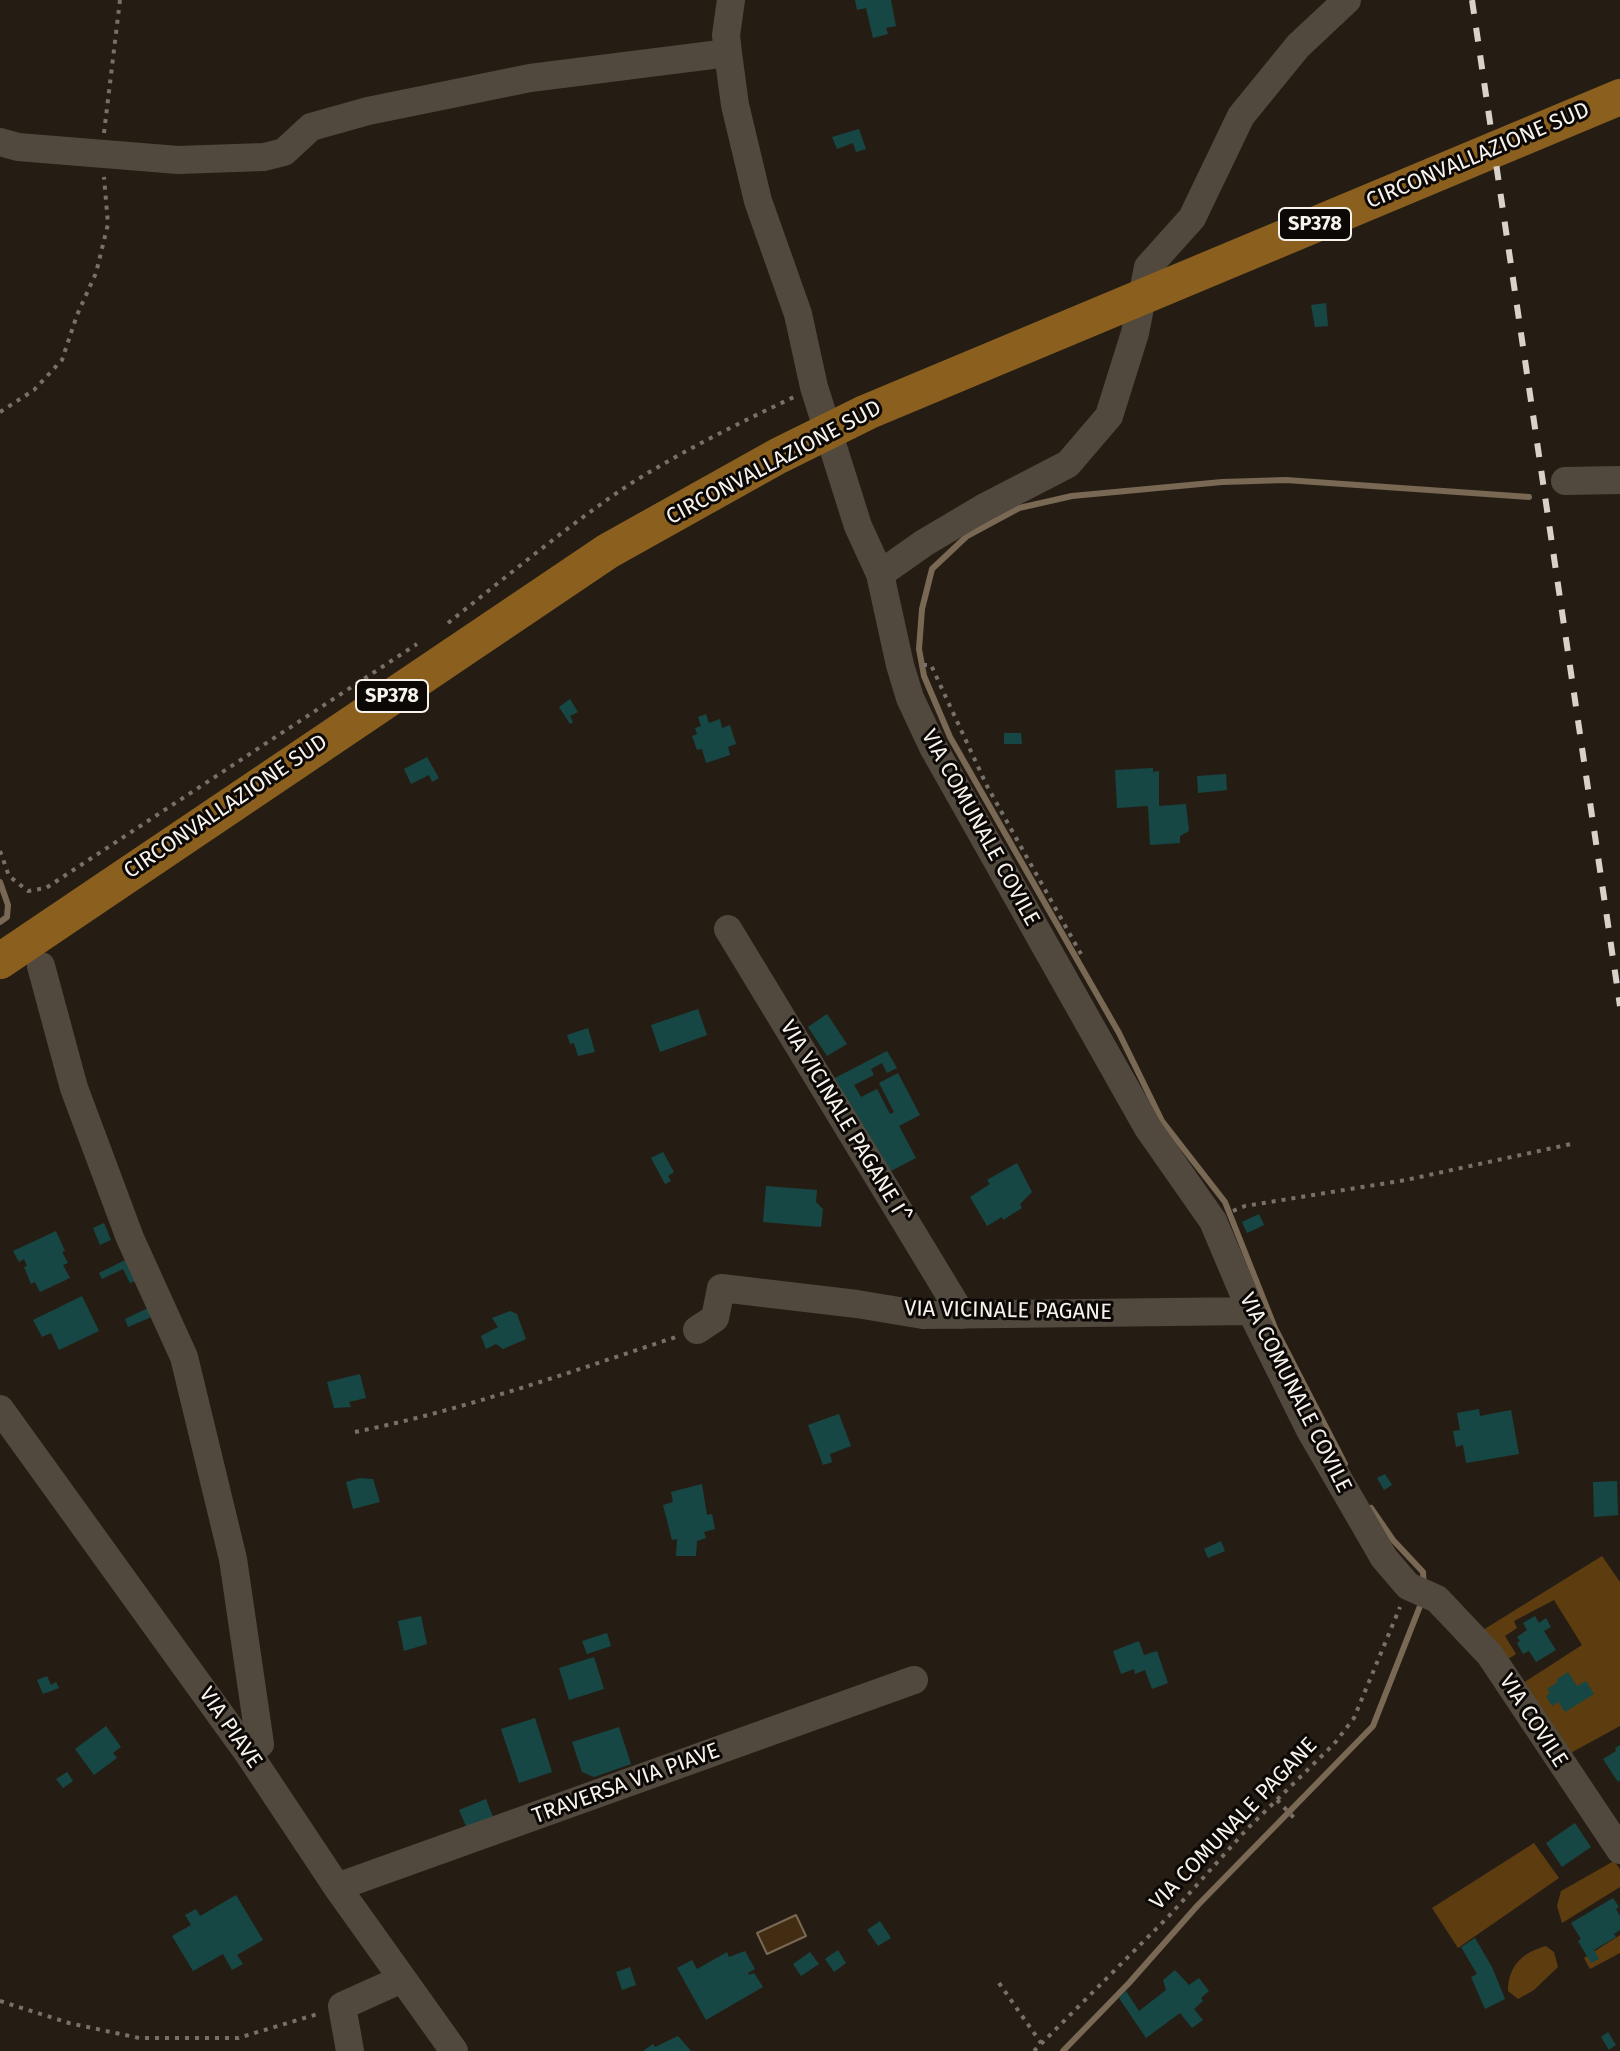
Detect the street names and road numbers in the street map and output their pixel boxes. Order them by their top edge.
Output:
street label: CIRCONVALLAZIONE SUD [1363,97,1593,215]
road number: SP378 [1279,208,1351,240]
street label: CIRCONVALLAZIONE SUD [662,395,886,531]
road number: SP378 [356,680,428,712]
street label: VIA COMUNALE COVILE [915,725,1045,931]
street label: CIRCONVALLAZIONE SUD [119,729,333,885]
street label: VIA VICINALE PAGANE I^ [774,1016,916,1228]
street label: VIA COMUNALE COVILE [1233,1289,1357,1497]
street label: VIA VICINALE PAGANE [904,1296,1112,1326]
street label: VIA COVILE [1493,1670,1573,1772]
street label: VIA PIAVE [193,1682,267,1774]
street label: VIA COMUNALE PAGANE [1145,1732,1323,1916]
street label: TRAVERSA VIA PIAVE [529,1738,723,1830]

